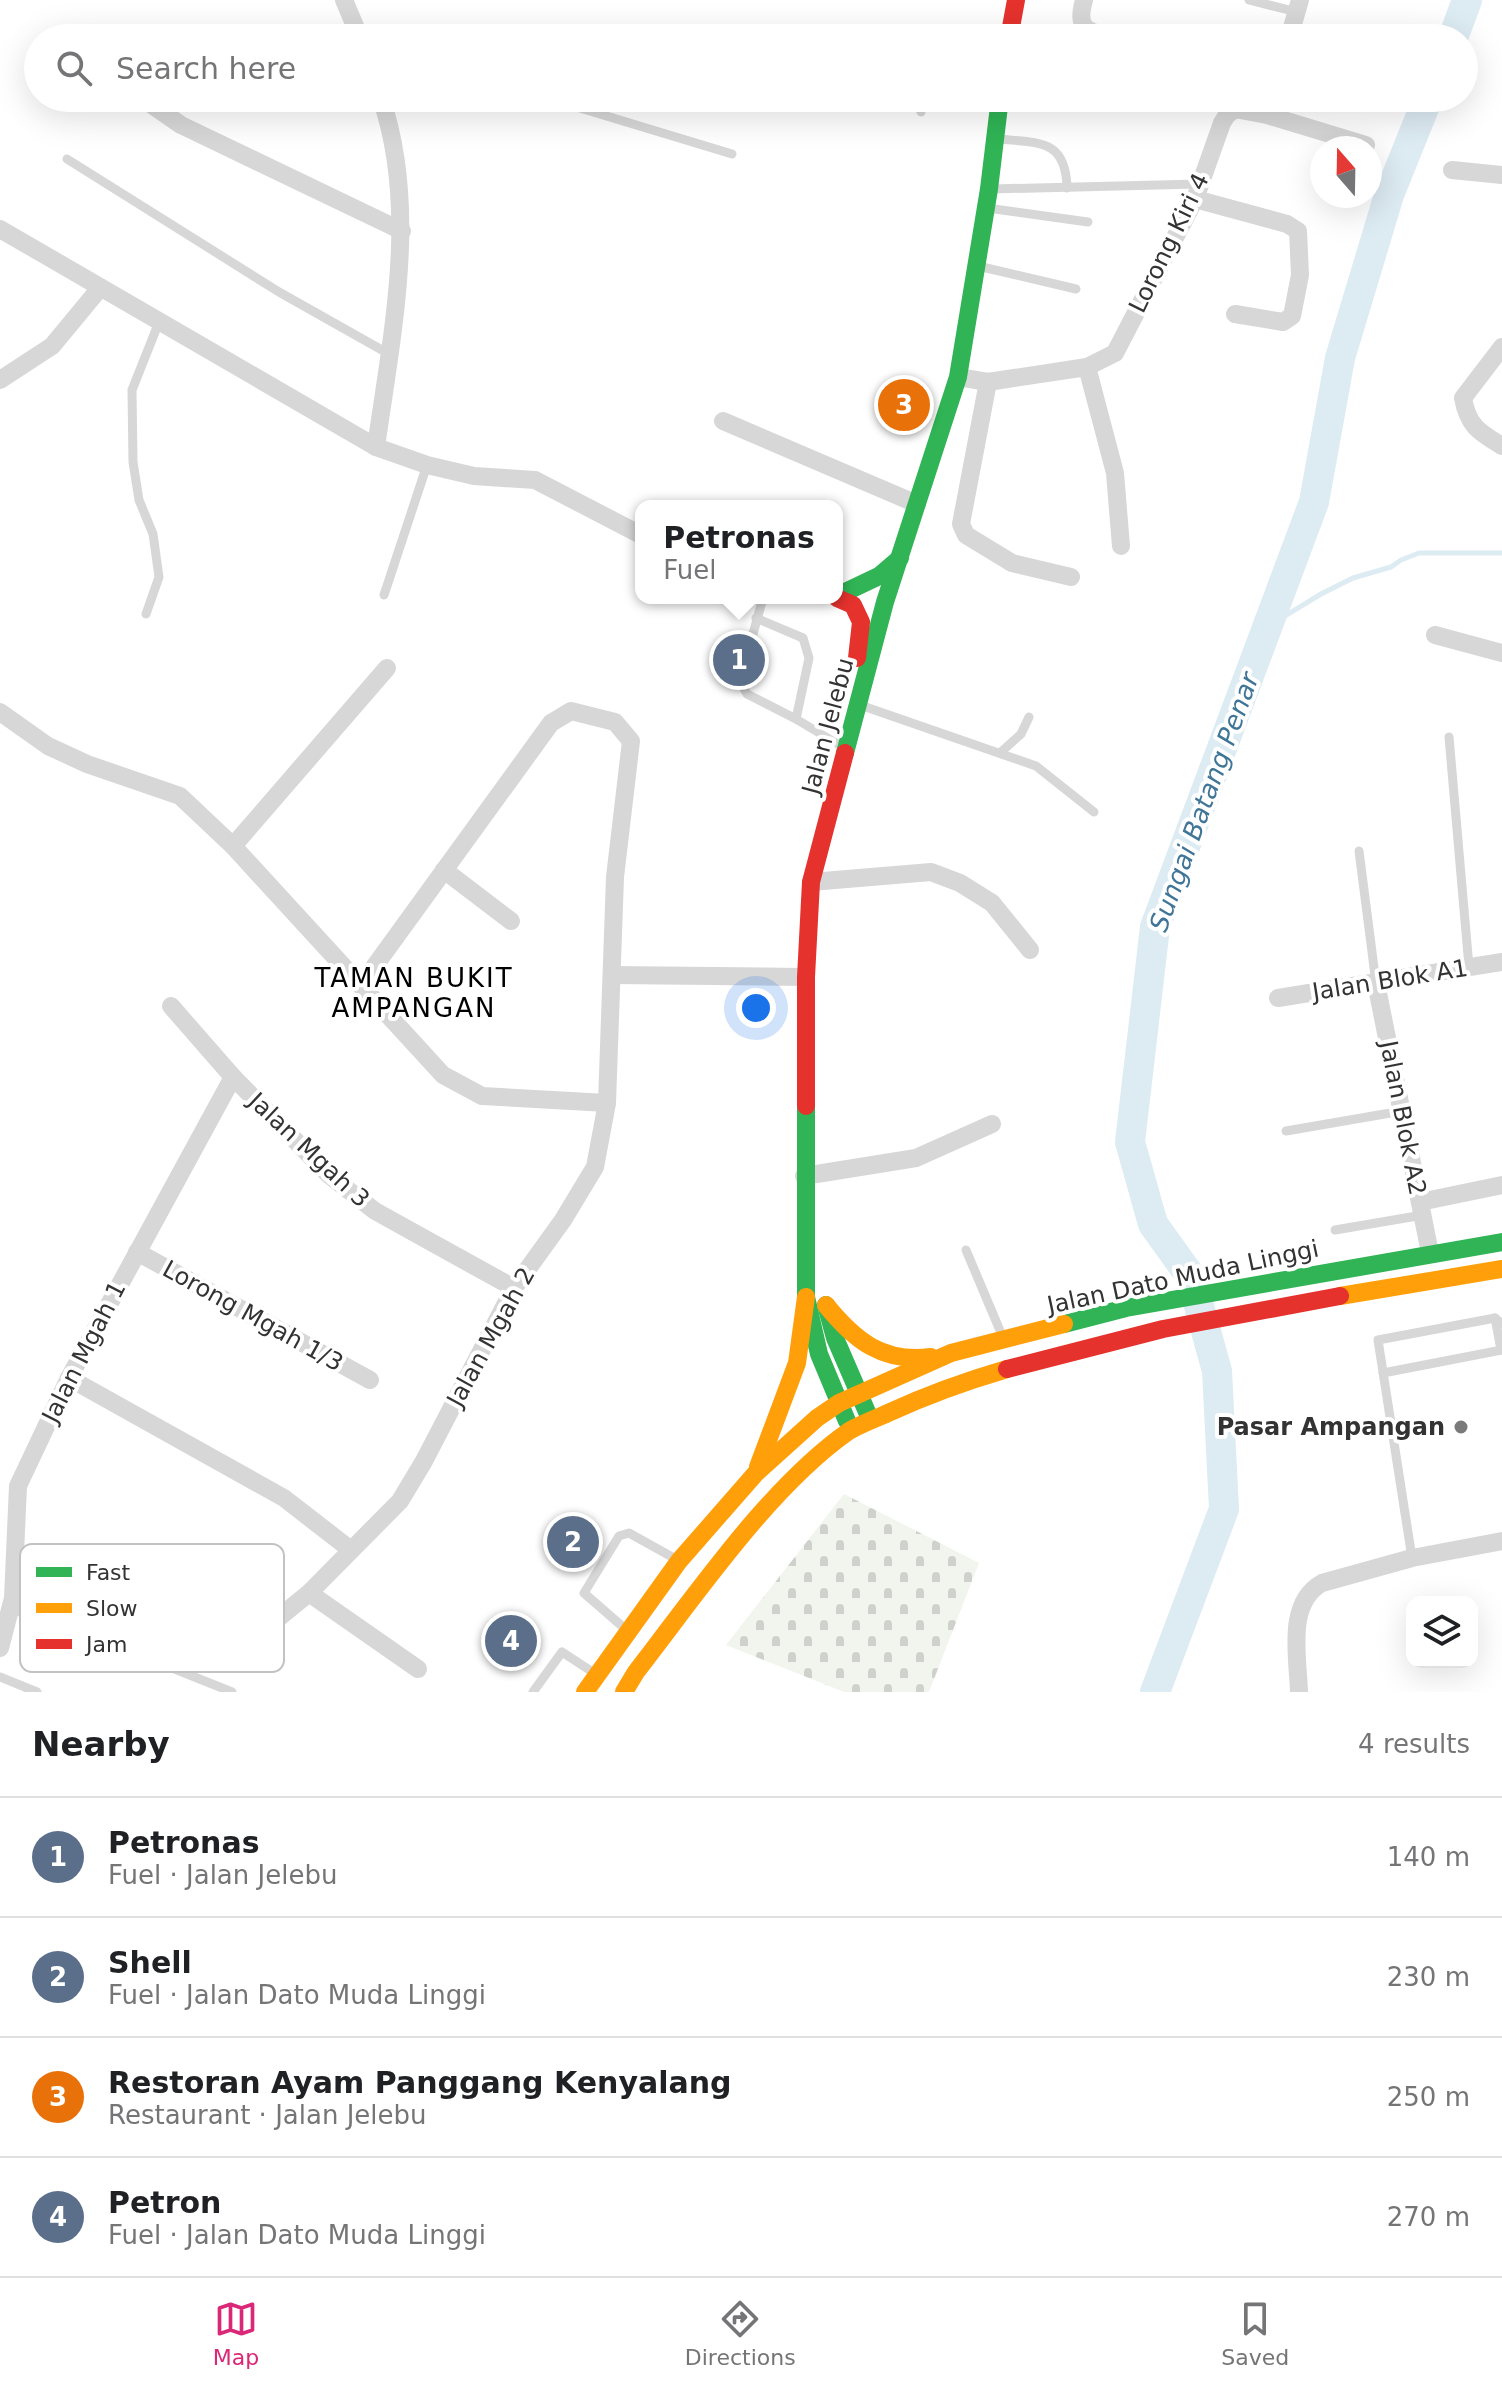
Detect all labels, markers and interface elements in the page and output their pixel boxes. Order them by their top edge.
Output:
search box [24,24,1478,112]
icon: search [52,46,96,90]
text: Search here [116,51,296,86]
north arrow [1310,136,1382,208]
street label: Lorong Kiri 4 [1123,169,1215,317]
pin: 3 [878,375,930,435]
popup [635,500,843,604]
text: Petronas [663,520,815,555]
text: Fuel [663,555,716,585]
pin: 1 [713,630,765,690]
street label: Jalan Jelebu [796,655,860,799]
water label: Sungai Batang Penar [1143,666,1266,936]
street label: Jalan Blok A1 [1308,954,1470,1006]
district label: TAMAN BUKIT AMPANGAN [313,963,514,1023]
your location [736,988,776,1028]
street label: Jalan Blok A2 [1374,1036,1432,1198]
street label: Jalan Mgah 3 [241,1086,375,1213]
street label: Jalan Dato Muda Linggi [1043,1235,1321,1320]
street label: Lorong Mgah 1/3 [158,1255,348,1377]
street label: Jalan Mgah 2 [440,1263,541,1413]
street label: Jalan Mgah 1 [35,1277,132,1429]
place label: Pasar Ampangan [1217,1413,1445,1441]
marker: Pasar Ampangan [1452,1418,1470,1436]
pin: 2 [547,1512,599,1572]
legend [20,1544,284,1672]
text: Fast [86,1560,131,1585]
text: Slow [86,1596,138,1621]
map controls [1406,1596,1478,1668]
button: layers [1406,1596,1478,1668]
pin: 4 [485,1611,537,1671]
text: Jam [84,1632,127,1657]
text: Nearby [32,1724,170,1764]
text: 4 results [1358,1729,1470,1759]
text: Petronas [108,1825,260,1860]
text: 1 [49,1842,67,1872]
text: 140 m [1387,1842,1470,1872]
text: Fuel · Jalan Jelebu [108,1860,337,1890]
text: Shell [108,1945,192,1980]
text: 2 [49,1962,67,1992]
text: 230 m [1387,1962,1470,1992]
text: Fuel · Jalan Dato Muda Linggi [108,1980,486,2010]
text: Restoran Ayam Panggang Kenyalang [108,2065,732,2100]
text: 3 [49,2082,67,2112]
text: 250 m [1387,2082,1470,2112]
text: Restaurant · Jalan Jelebu [108,2100,427,2130]
text: Petron [108,2185,221,2220]
text: 4 [49,2202,67,2232]
text: 270 m [1387,2202,1470,2232]
text: Fuel · Jalan Dato Muda Linggi [108,2220,486,2250]
tab: Map [213,2297,259,2370]
tab: Directions [685,2297,796,2370]
tab: Saved [1221,2297,1289,2370]

